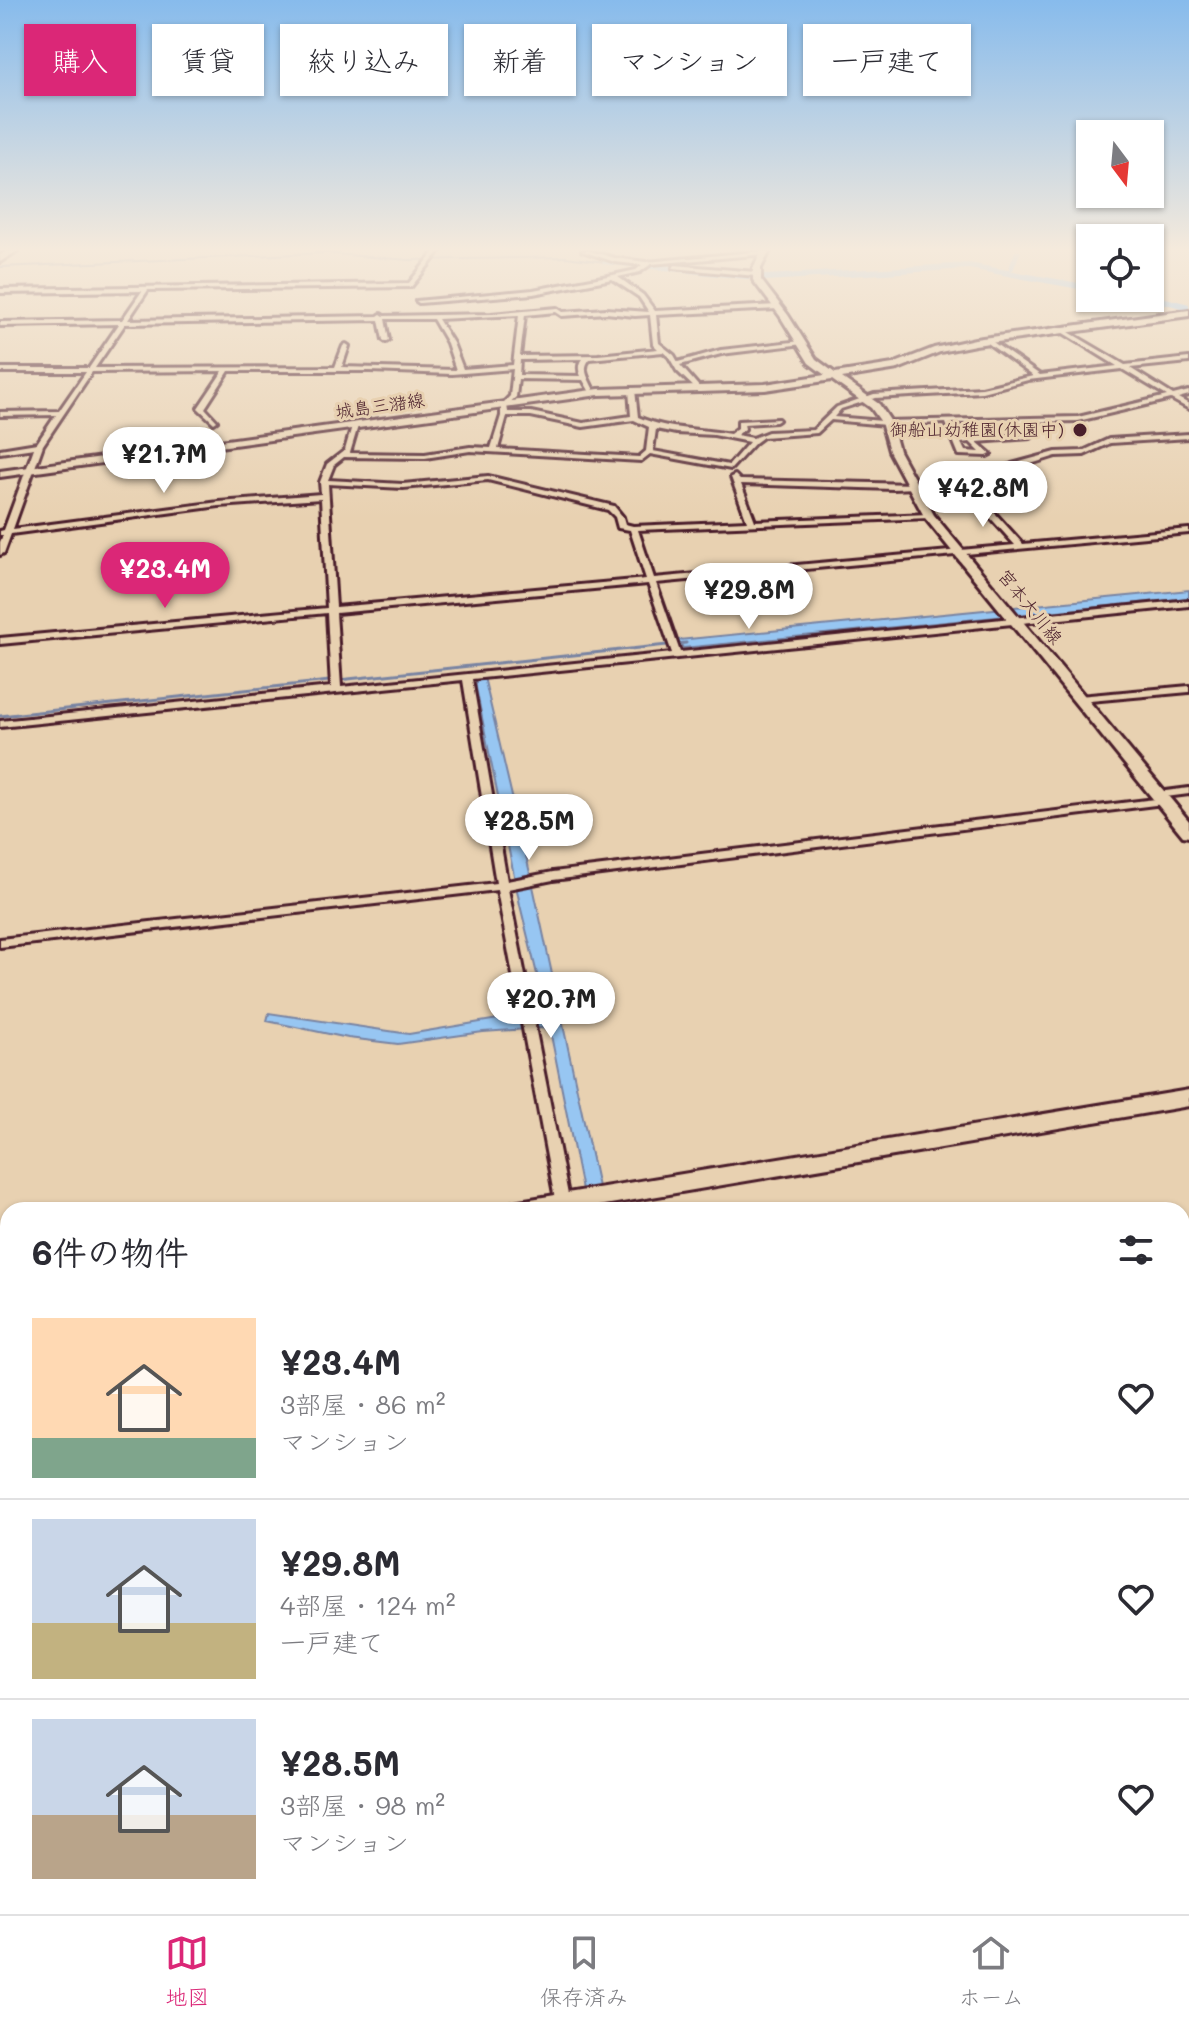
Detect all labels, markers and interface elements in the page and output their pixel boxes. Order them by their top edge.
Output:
chip: 購入 [24,24,136,96]
chip: 賃貸 [152,24,264,96]
chip: 絞り込み [280,24,448,96]
chip: 新着 [464,24,576,96]
chip: マンション [592,24,787,96]
chip: 一戸建て [803,24,971,96]
north arrow [1076,120,1164,208]
map controls [1076,120,1164,312]
button: locate [1076,224,1164,312]
street label: 城島三潴線 [334,387,426,423]
place label: 御船山幼稚園(休園中) [890,417,1064,441]
marker: 御船山幼稚園(休園中) [1071,421,1089,439]
pin: ¥21.7M [99,427,229,495]
text: ¥21.7M [121,436,207,470]
pin: ¥42.8M [918,461,1048,529]
text: ¥42.8M [936,470,1030,504]
pin: ¥23.4M [100,542,230,610]
text: ¥23.4M [119,551,211,585]
pin: ¥29.8M [684,563,814,631]
street label: 宮本大川線 [993,564,1068,649]
text: ¥29.8M [703,572,795,606]
pin: ¥28.5M [464,794,594,862]
text: ¥28.5M [483,803,575,837]
pin: ¥20.7M [486,972,616,1040]
text: ¥20.7M [505,981,597,1015]
icon: filters [1114,1228,1158,1272]
text: 6件の物件 [32,1229,189,1274]
text: ¥23.4M [280,1339,401,1384]
icon: home [96,1350,192,1446]
icon: heart [1114,1376,1158,1420]
text: 3部屋 · 86 m² [280,1387,446,1421]
text: マンション [280,1424,409,1458]
text: ¥29.8M [280,1540,401,1585]
icon: home [96,1551,192,1647]
icon: heart [1114,1577,1158,1621]
text: 4部屋 · 124 m² [280,1588,455,1622]
text: 一戸建て [280,1625,384,1659]
text: ¥28.5M [280,1740,400,1785]
icon: home [96,1751,192,1847]
icon: heart [1114,1777,1158,1821]
text: 3部屋 · 98 m² [280,1788,445,1822]
text: マンション [280,1825,409,1859]
tab: 地図 [165,1931,209,2011]
tab: 保存済み [540,1931,628,2011]
tab: ホーム [959,1931,1024,2011]

